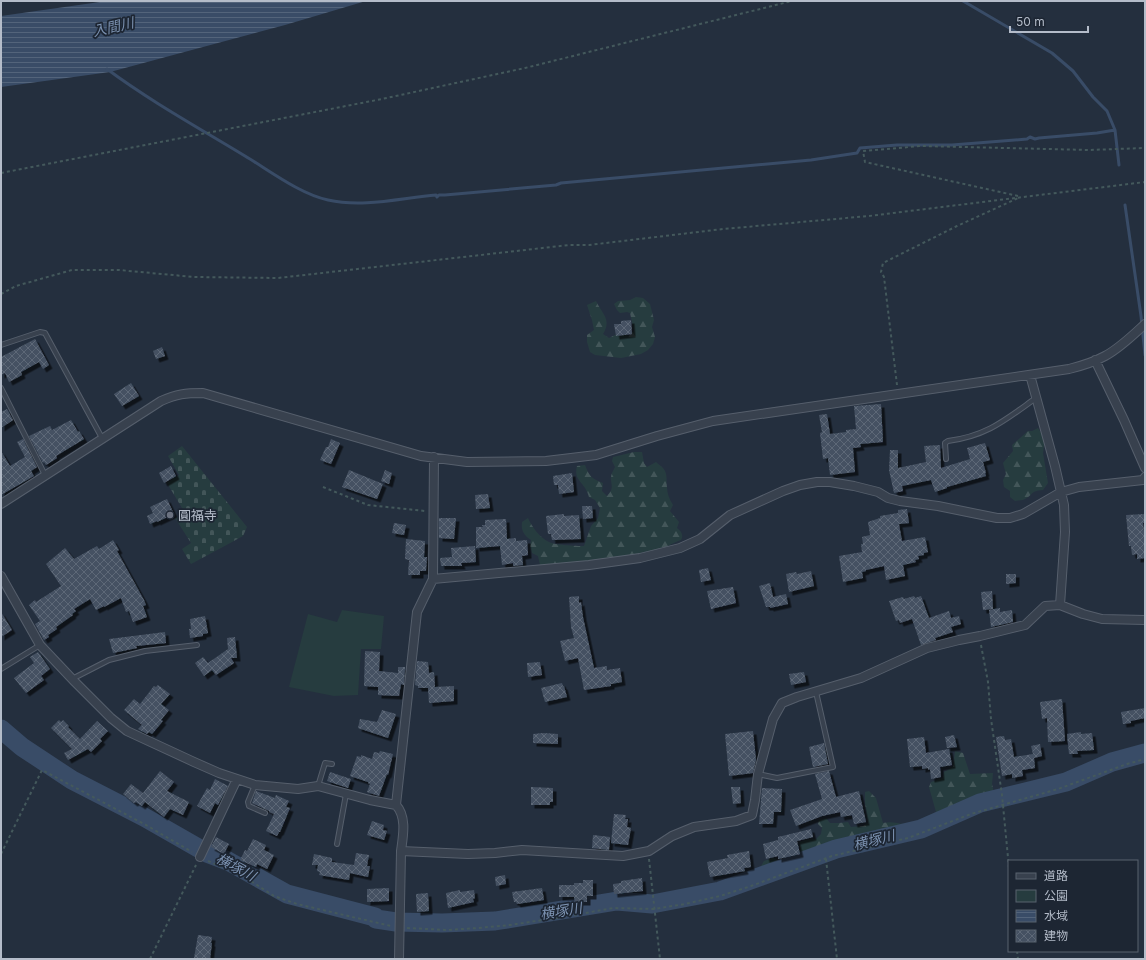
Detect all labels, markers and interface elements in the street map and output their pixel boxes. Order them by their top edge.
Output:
scale bar [1010,8,1088,34]
water label: 入間川 [91,13,137,40]
text: 50 m [1016,14,1045,29]
place label: 圓福寺 [178,507,217,523]
marker: 圓福寺 [165,510,175,520]
water label: 横塚川 [851,826,898,853]
water label: 横塚川 [214,849,261,885]
legend [1008,860,1138,952]
text: 道路 [1044,868,1068,883]
text: 公園 [1044,888,1068,903]
water label: 横塚川 [539,899,585,922]
text: 水域 [1044,908,1068,923]
text: 建物 [1044,928,1068,943]

